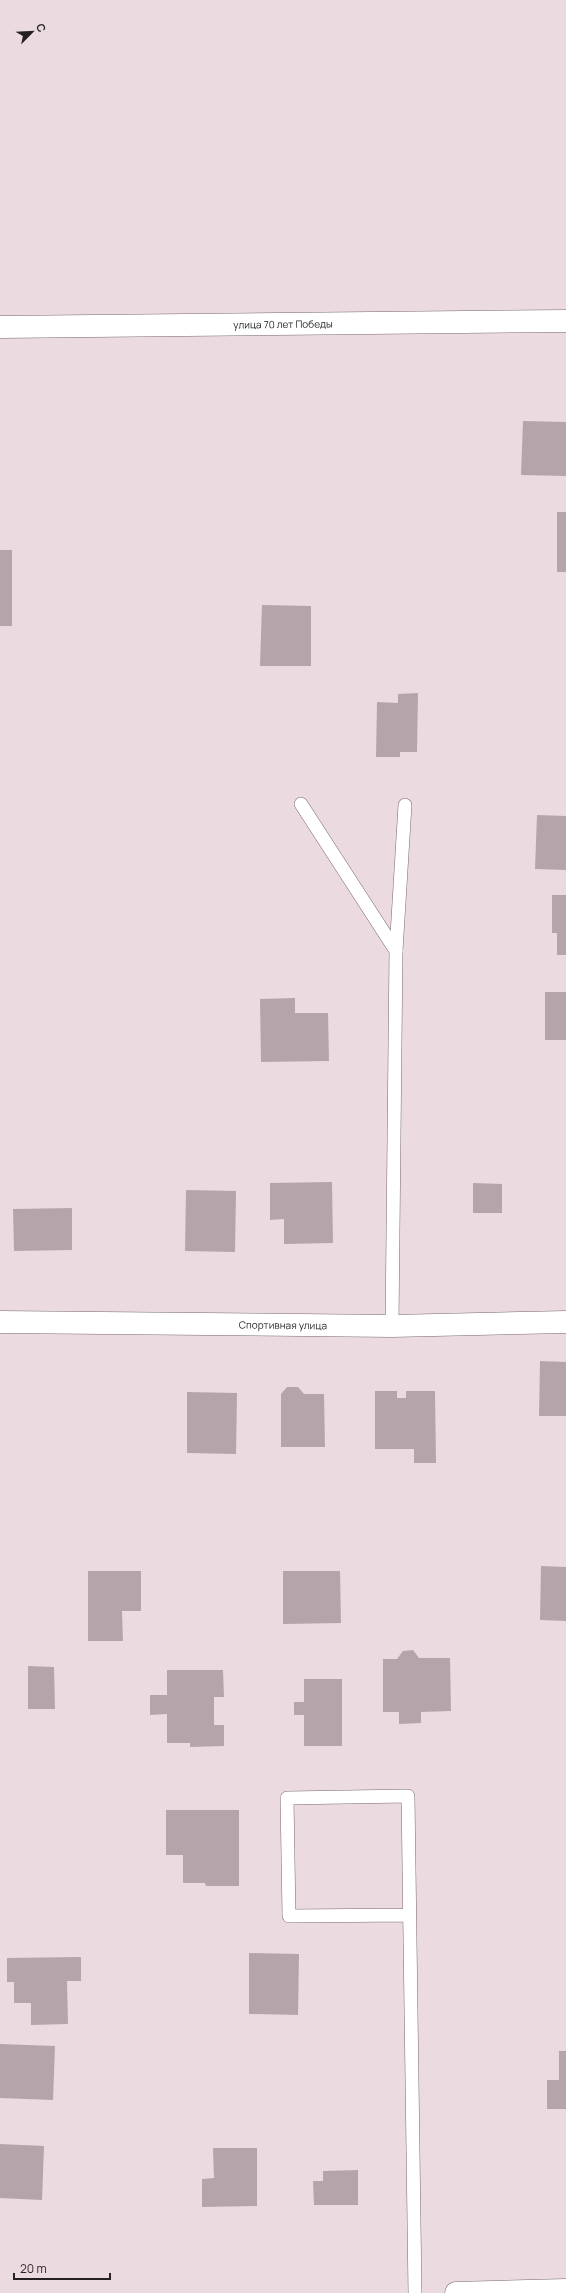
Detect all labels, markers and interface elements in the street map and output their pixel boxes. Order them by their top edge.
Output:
north arrow [12,12,52,52]
text: С [33,21,50,34]
street label: улица 70 лет Победы [233,316,333,332]
street label: Спортивная улица [239,1317,327,1332]
scale bar [14,2255,110,2281]
text: 20 m [20,2260,47,2277]

